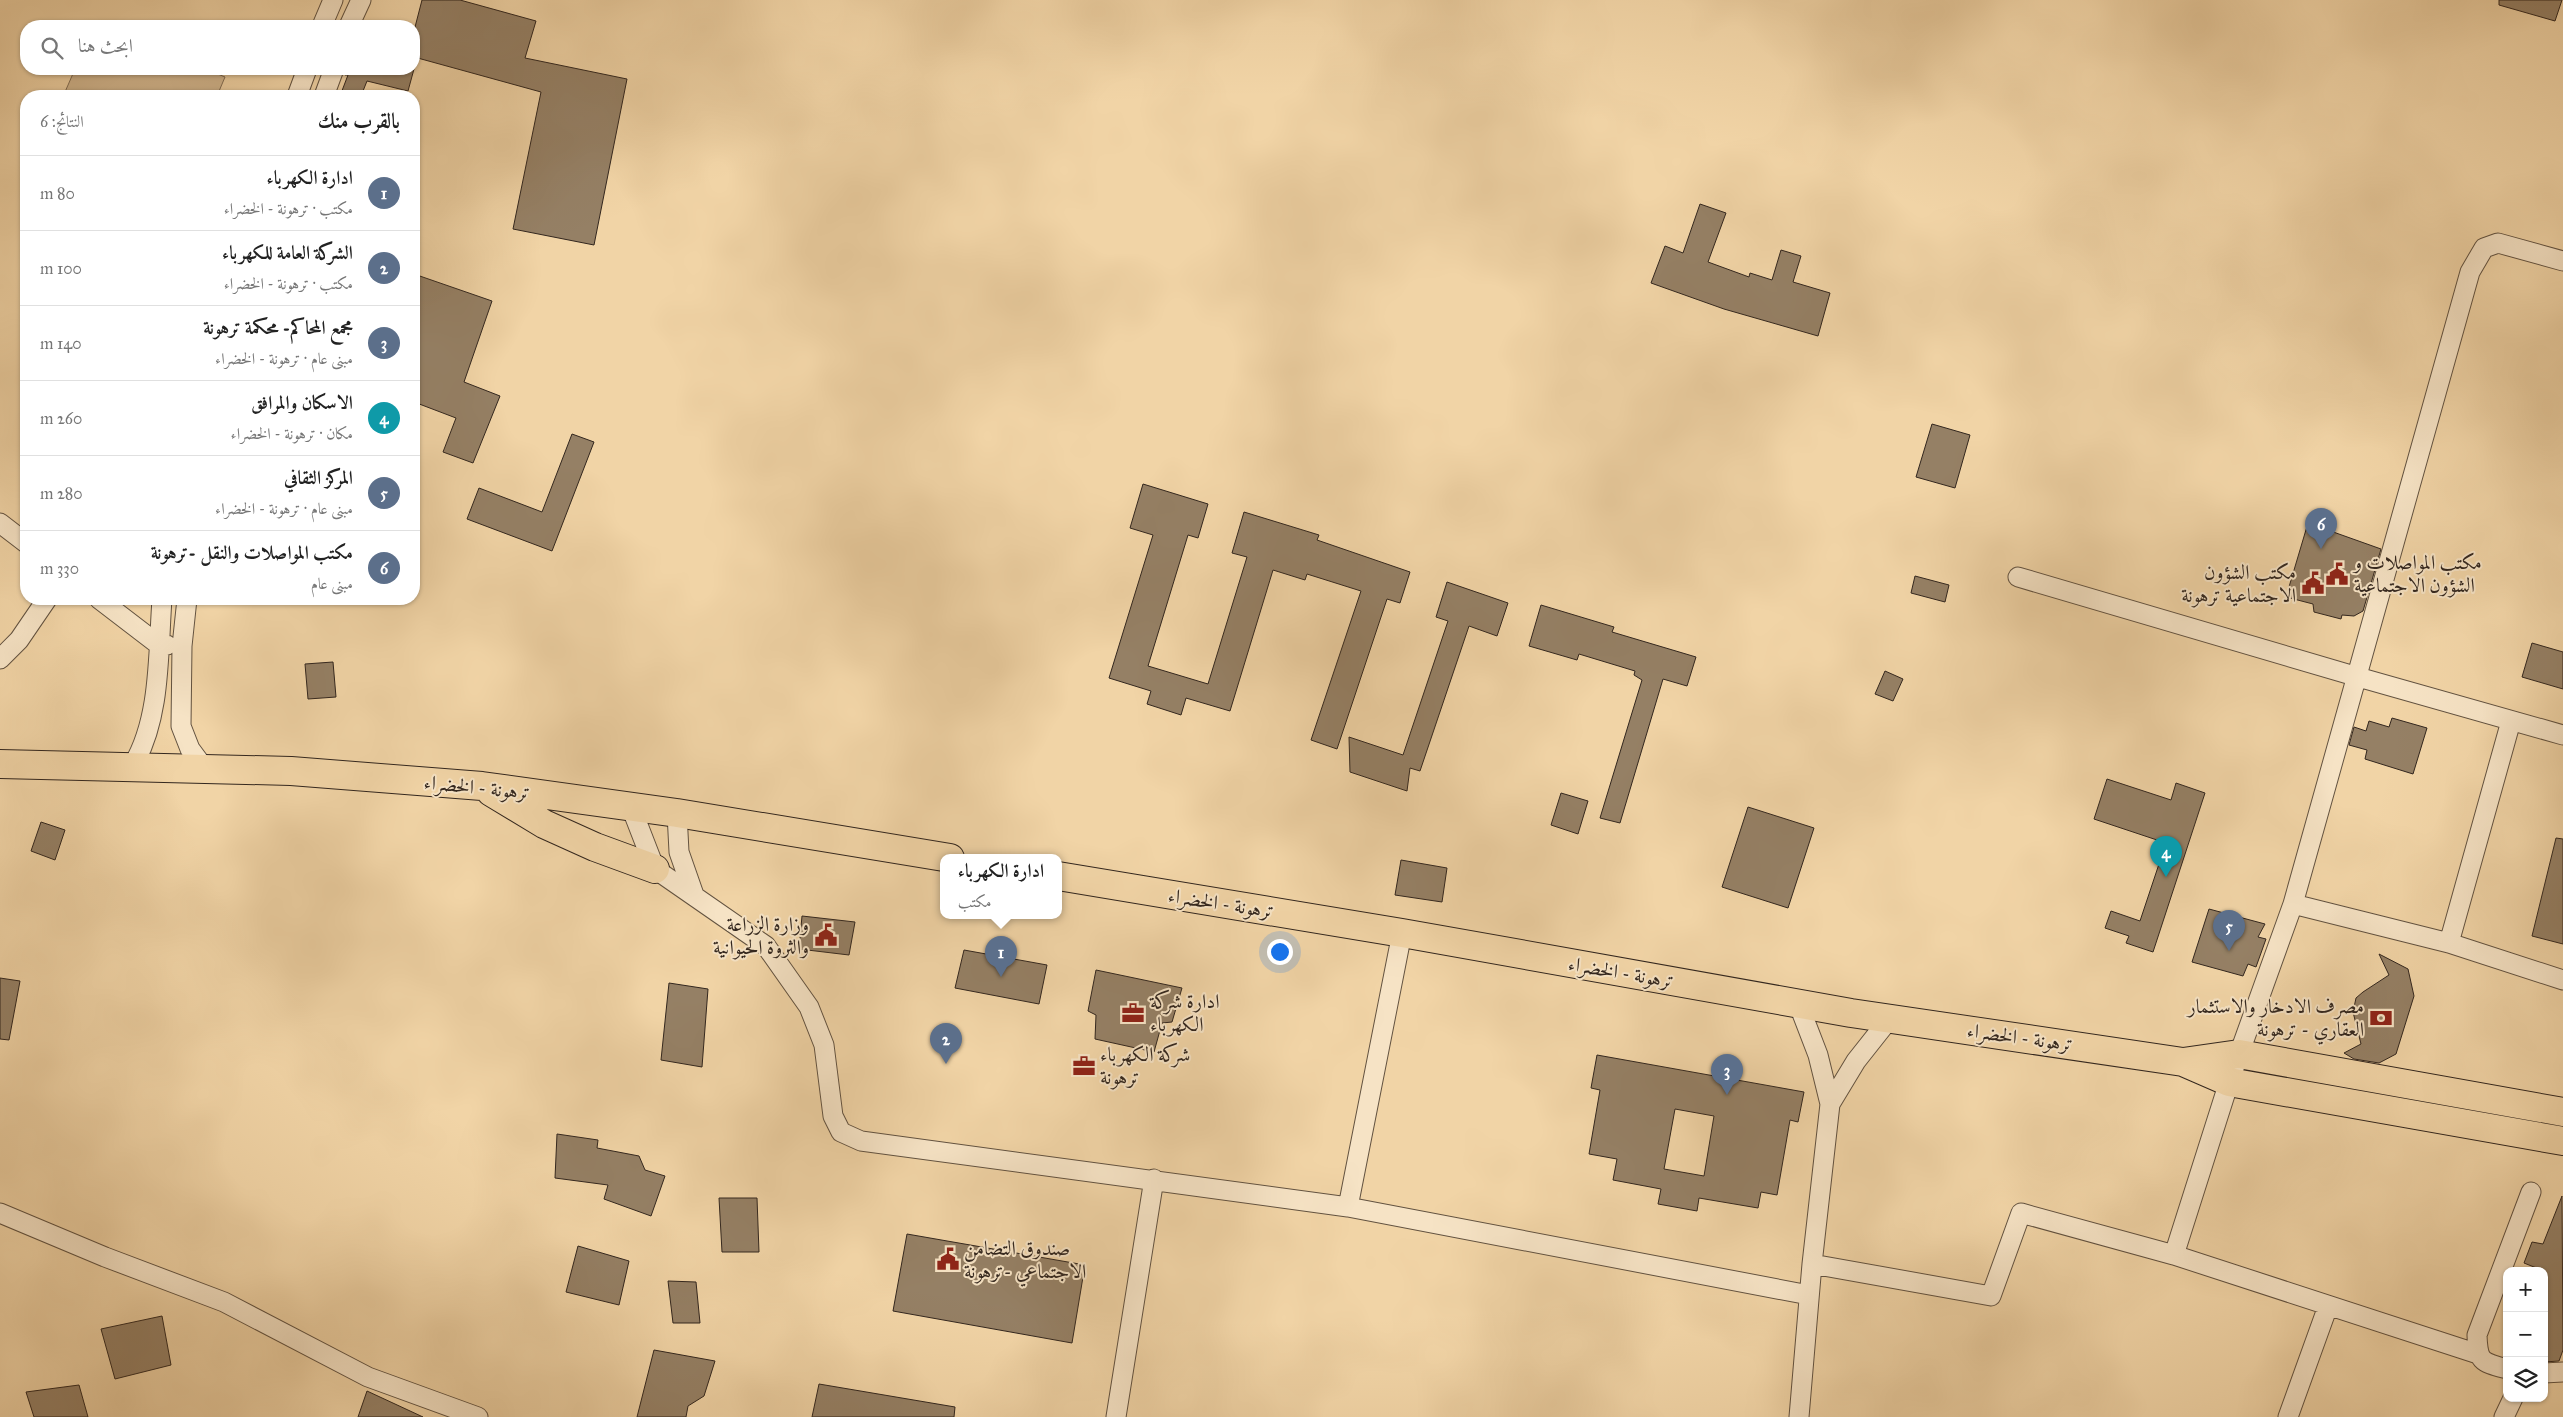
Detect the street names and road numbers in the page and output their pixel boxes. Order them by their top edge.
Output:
street label: ترهونة - الخضراء [423,769,531,806]
street label: ترهونة - الخضراء [1166,883,1275,925]
street label: ترهونة - الخضراء [1566,951,1676,995]
street label: ترهونة - الخضراء [1965,1018,2074,1058]

